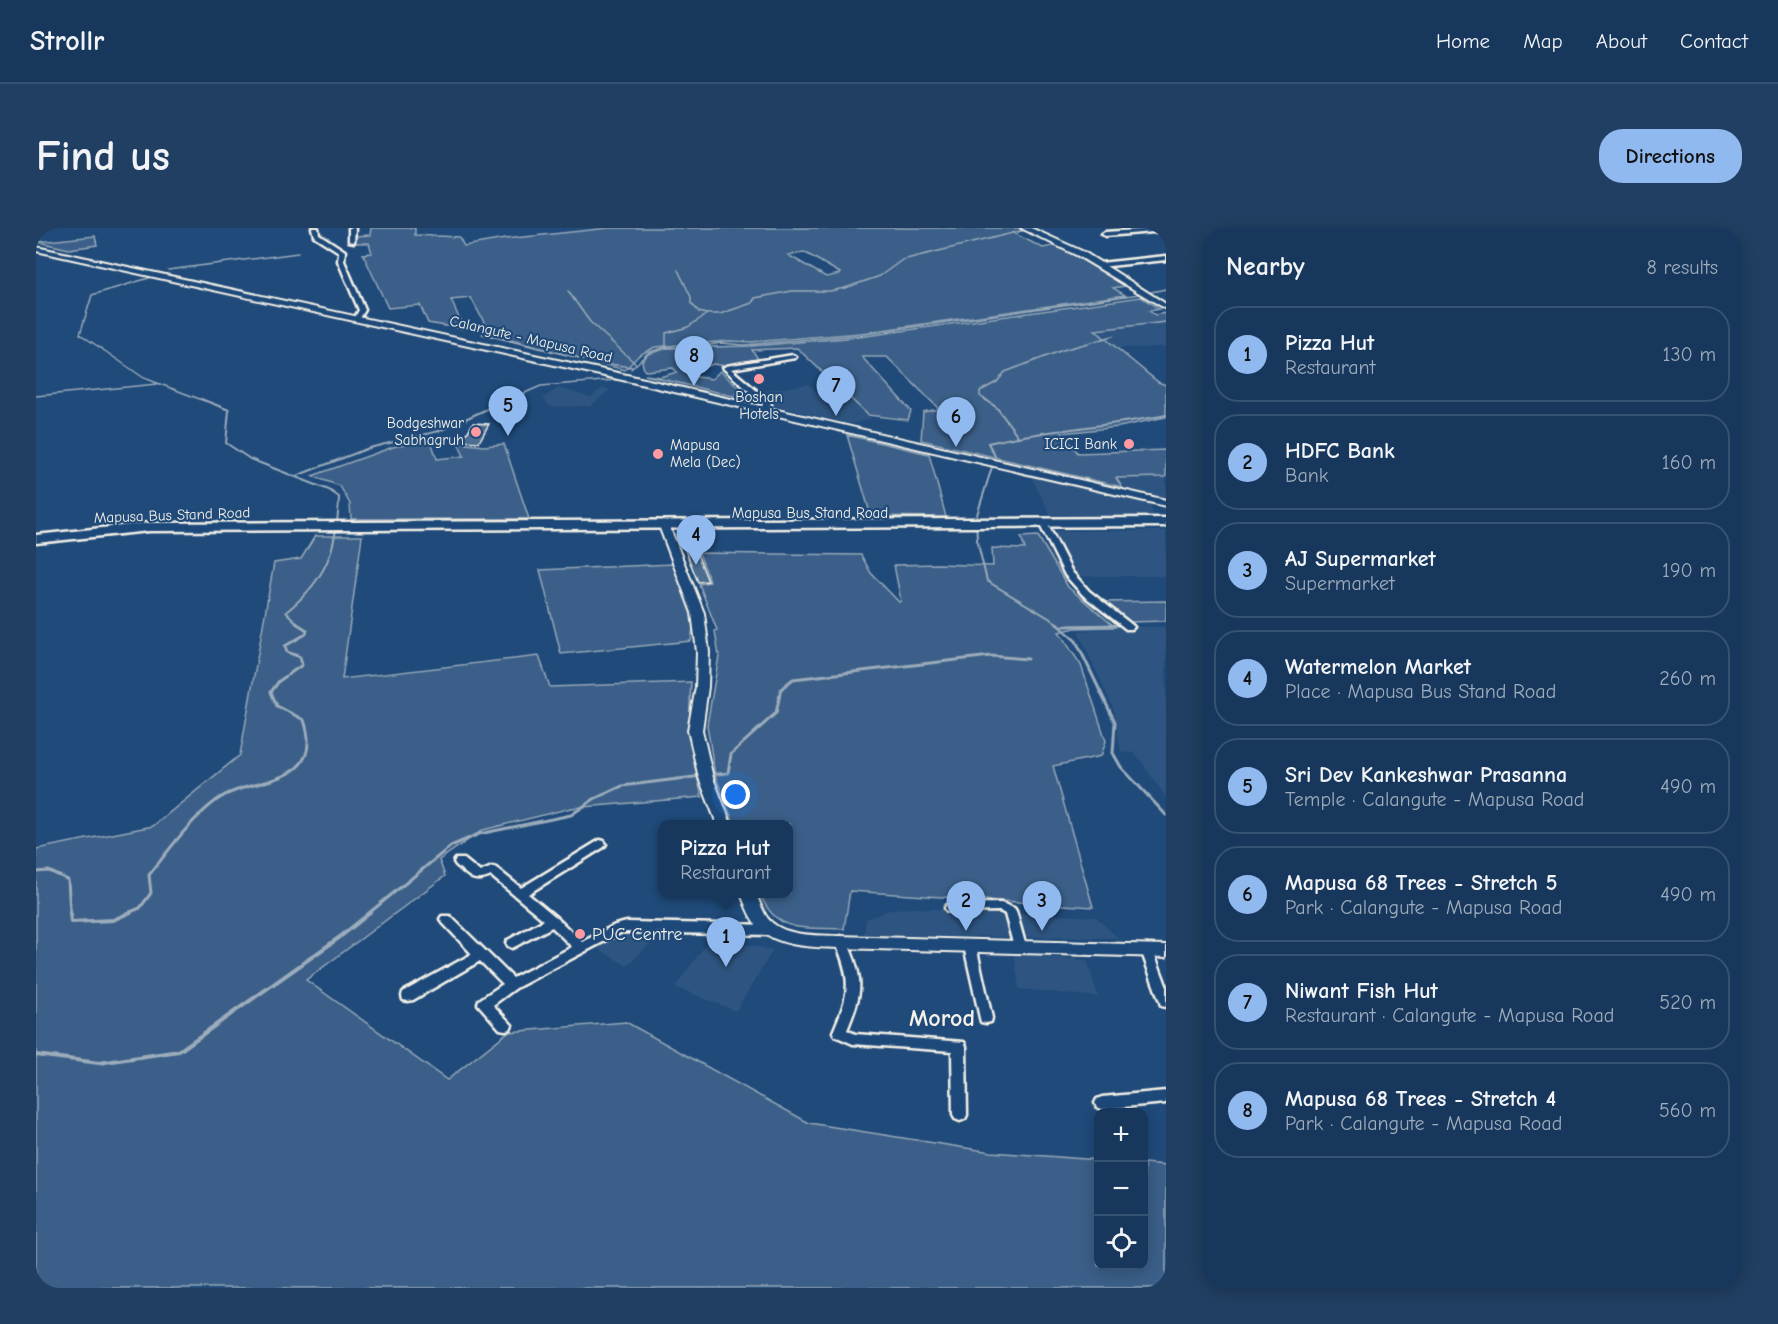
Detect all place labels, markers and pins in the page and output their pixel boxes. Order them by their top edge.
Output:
pin: 8 [674,336,714,386]
pin: 7 [816,366,856,416]
marker: Boshan Hotels [752,372,766,386]
pin: 5 [488,386,528,436]
place label: Boshan Hotels [735,388,783,423]
pin: 6 [936,398,976,447]
place label: Bodgeshwar Sabhagruh [387,414,464,449]
marker: Bodgeshwar Sabhagruh [469,425,483,439]
place label: ICICI Bank [1044,435,1118,453]
place label: Mapusa Mela (Dec) [670,436,741,471]
marker: ICICI Bank [1122,437,1136,451]
marker: Mapusa Mela (Dec) [651,447,665,461]
pin: 4 [676,516,716,565]
pin: 2 [946,882,986,931]
pin: 3 [1022,882,1062,931]
pin: 1 [706,918,746,967]
place label: PUC Centre [592,924,683,945]
marker: PUC Centre [573,927,587,941]

